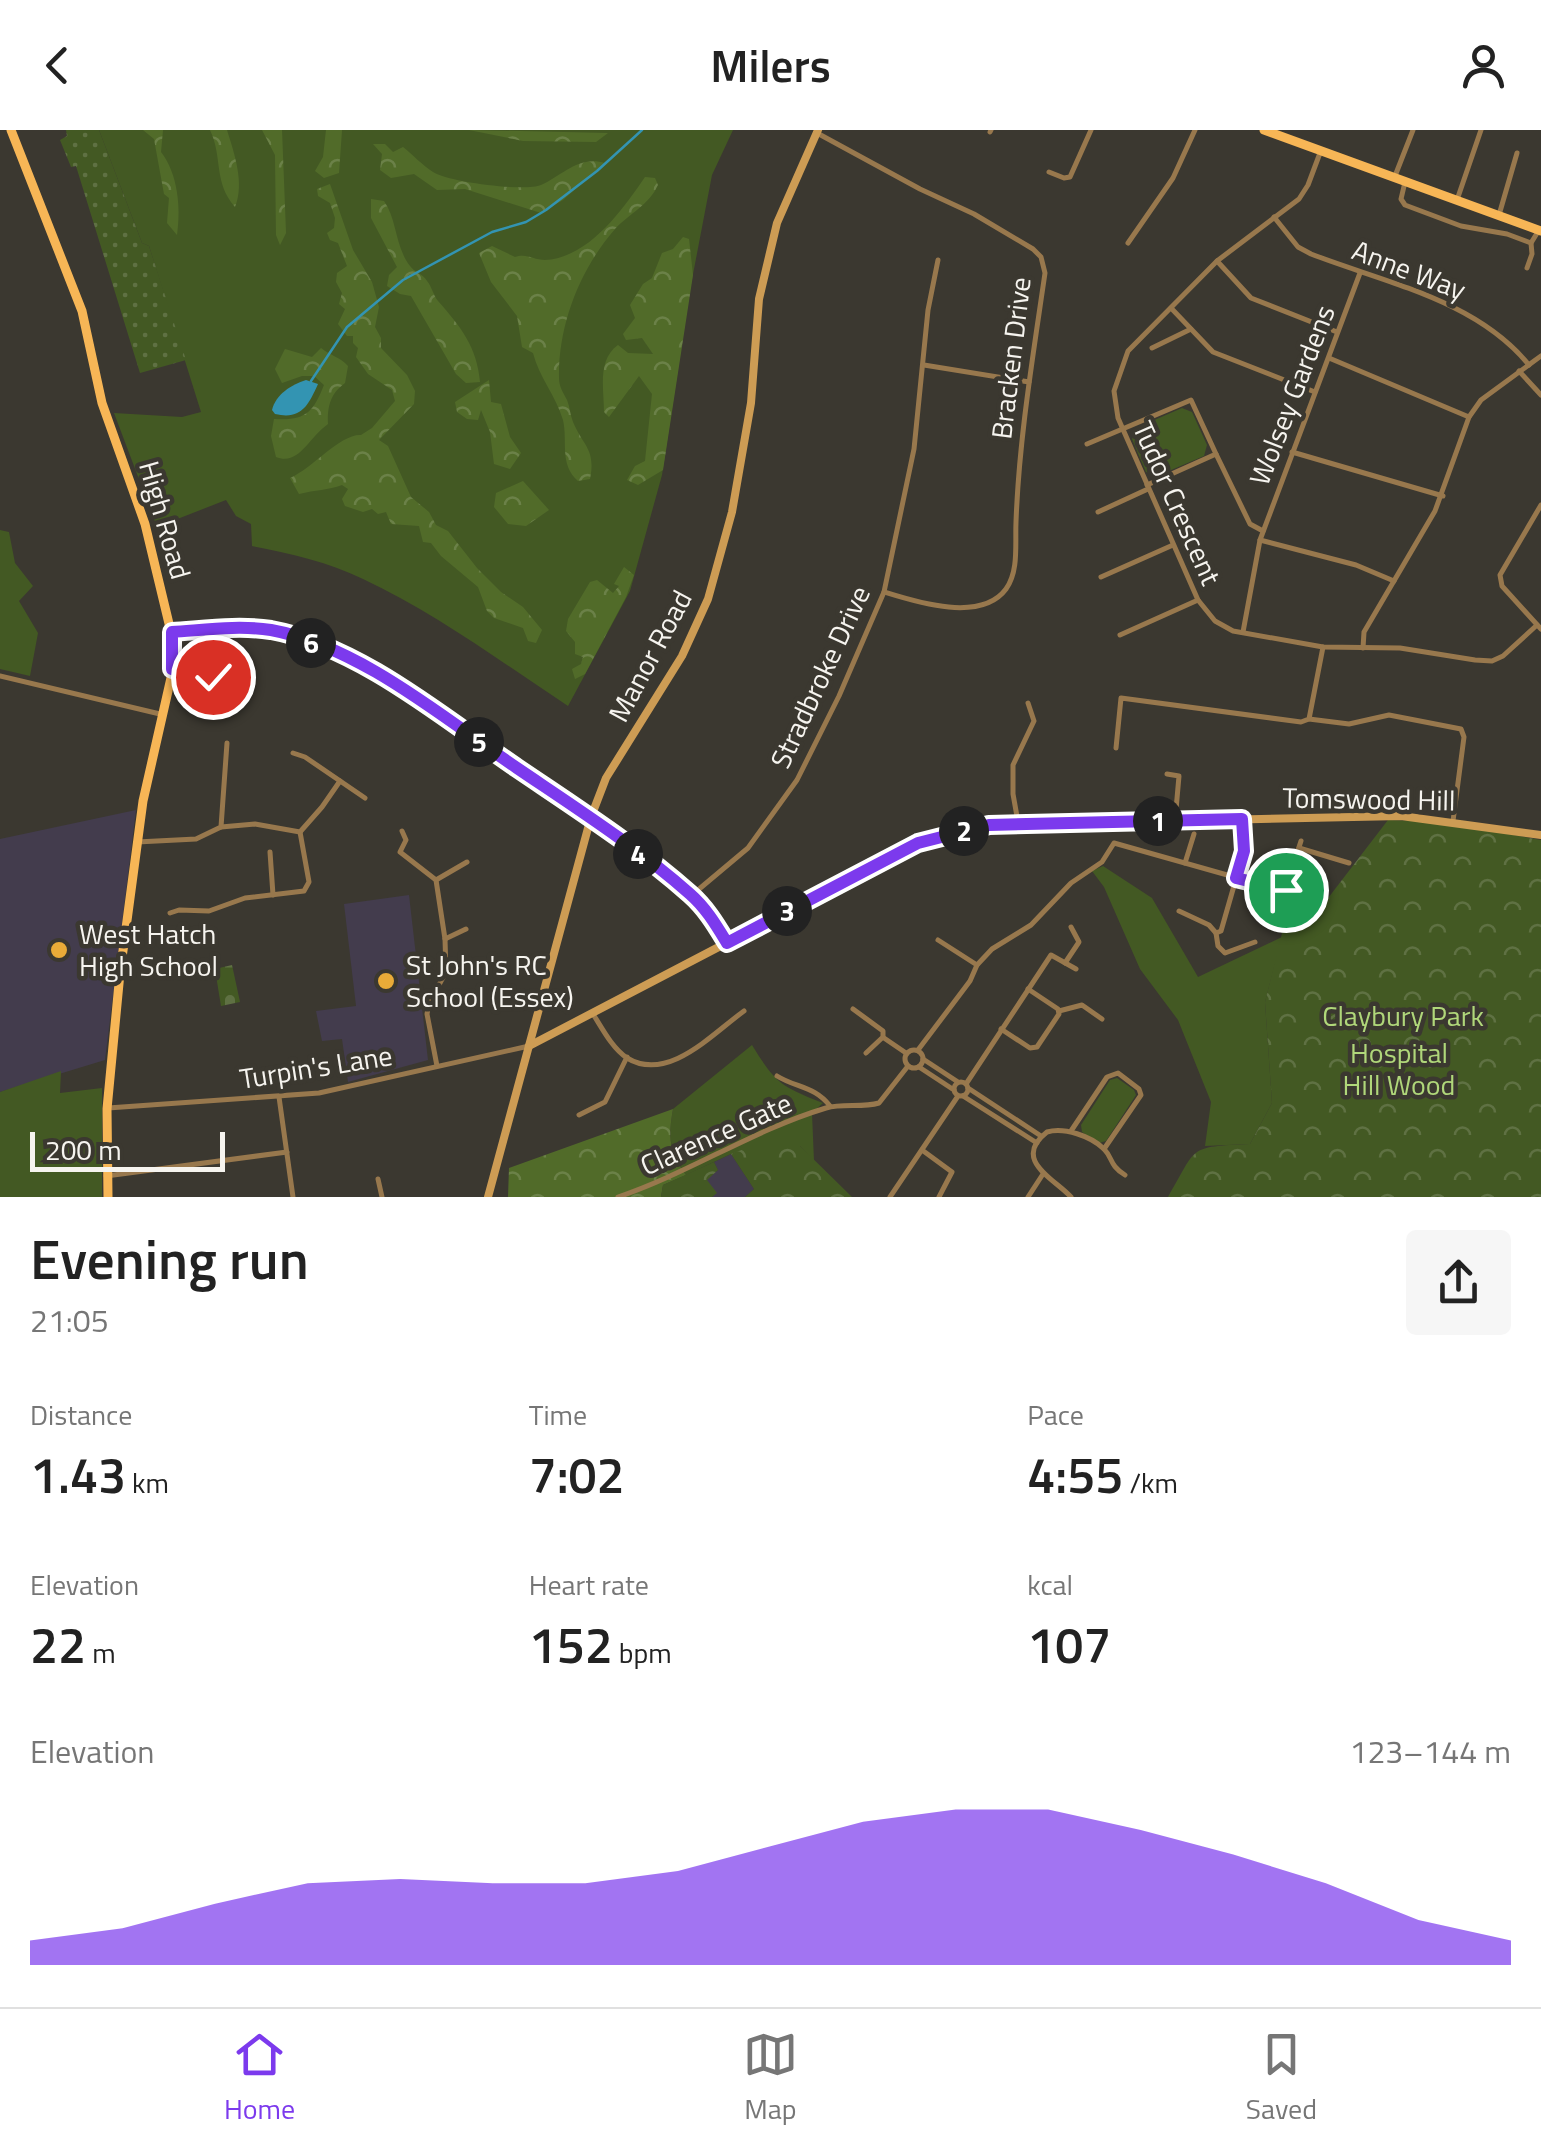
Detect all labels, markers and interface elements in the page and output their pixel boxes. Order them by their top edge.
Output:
text: Milers [710,31,831,99]
icon: back [30,38,85,93]
icon: person [1456,38,1511,93]
street label: Anne Way [1346,228,1472,311]
street label: Bracken Drive [979,275,1042,441]
street label: Wolsey Gardens [1237,299,1346,491]
street label: Tudor Crescent [1122,414,1233,592]
street label: High Road [128,456,203,584]
street label: Stradbroke Drive [758,579,881,775]
street label: Manor Road [597,582,702,729]
pin: 6 [286,618,336,668]
text: 6 [303,621,319,664]
pin [171,635,256,720]
icon: check [186,650,241,705]
pin: 5 [454,717,504,767]
text: 5 [471,720,487,763]
street label: Tomswood Hill [1282,775,1456,822]
pin: 1 [1133,796,1183,846]
text: 1 [1150,799,1166,842]
pin: 2 [939,806,989,856]
text: 2 [956,809,972,852]
pin: 4 [613,829,663,879]
text: 4 [630,832,646,875]
pin [1244,848,1329,933]
icon: arrive [1259,863,1314,918]
pin: 3 [762,886,812,936]
text: 3 [779,889,795,932]
place label: West Hatch High School [79,912,218,987]
marker: West Hatch High School [48,939,70,961]
place label: St John's RC School (Essex) [406,943,574,1018]
marker: St John's RC School (Essex) [375,970,397,992]
park label: Claybury Park [1322,994,1484,1037]
park label: Hospital Hill Wood [1343,1031,1455,1106]
street label: Turpin's Lane [237,1033,395,1100]
street label: Clarence Gate [633,1081,798,1186]
scale bar [30,1127,225,1172]
text: 200 m [45,1128,122,1171]
text: Evening run [30,1217,309,1300]
button: share [1406,1230,1511,1335]
text: 21:05 [30,1296,109,1344]
text: Distance [30,1393,132,1436]
text: Time [529,1393,587,1436]
text: Pace [1027,1393,1084,1436]
text: 1.43 [30,1436,126,1512]
text: 7:02 [529,1436,625,1512]
text: 4:55 [1027,1436,1123,1512]
text: km [126,1461,169,1504]
text: /km [1123,1461,1178,1504]
text: Elevation [30,1563,139,1606]
text: Heart rate [529,1563,649,1606]
text: kcal [1027,1563,1073,1606]
text: 22 [30,1606,86,1682]
text: 152 [529,1606,613,1682]
text: 107 [1027,1606,1111,1682]
text: m [86,1631,116,1674]
text: bpm [613,1631,672,1674]
text: Elevation [30,1727,154,1775]
text: 123–144 m [1349,1727,1511,1775]
tab: Home [224,2027,295,2130]
tab: Map [743,2027,798,2130]
tab: Saved [1246,2027,1317,2130]

